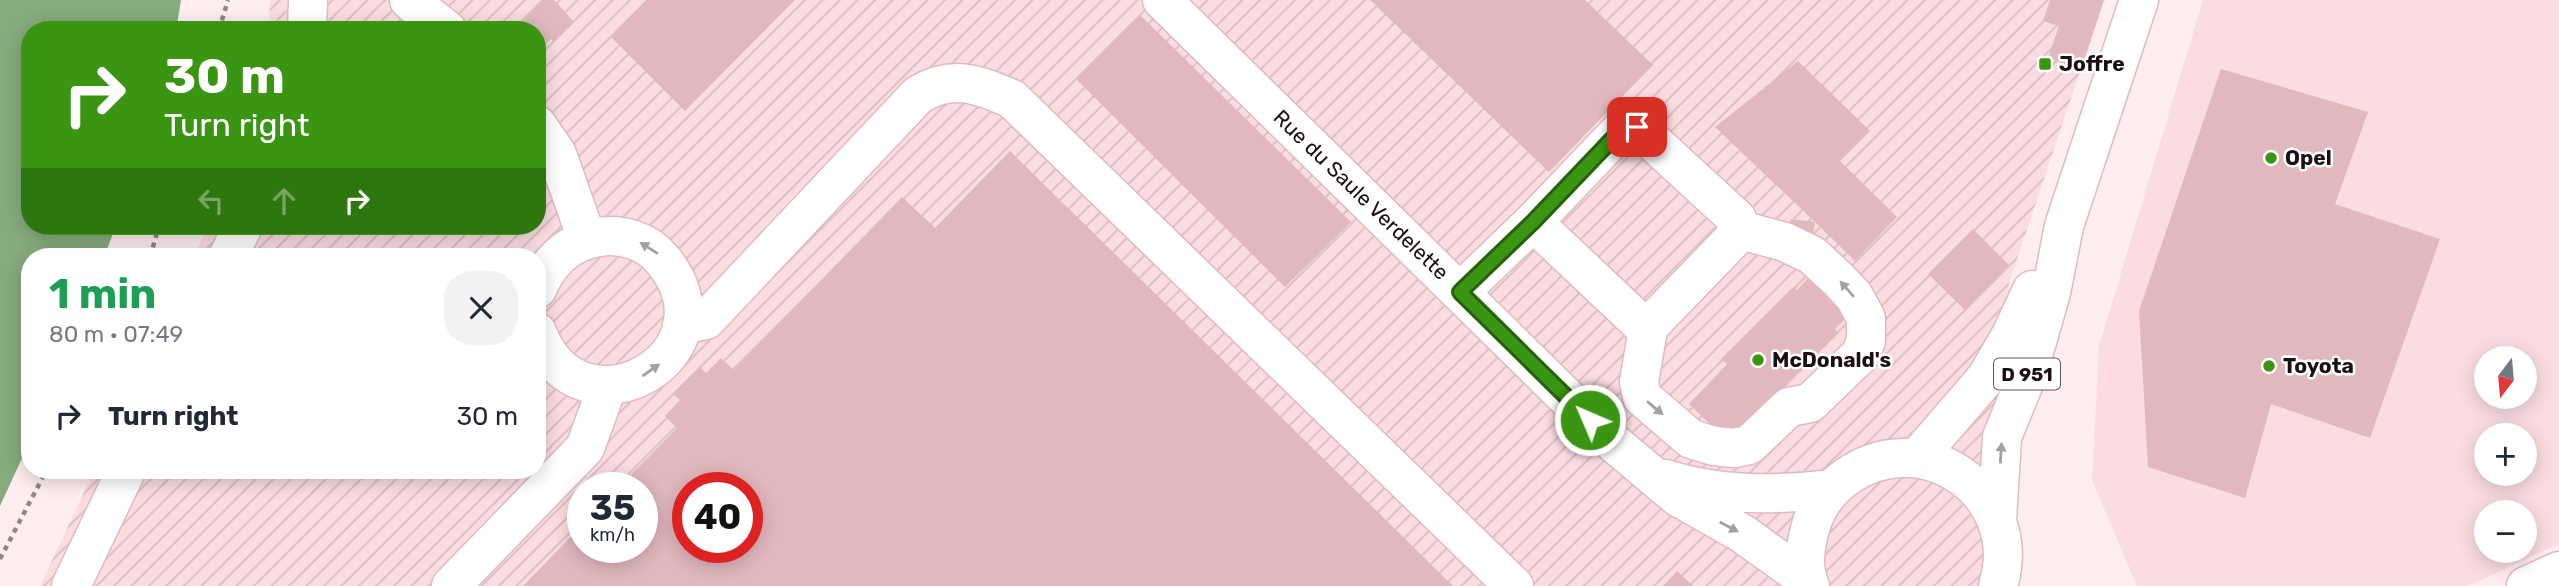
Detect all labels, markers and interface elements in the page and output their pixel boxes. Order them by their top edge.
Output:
text: 30 m [164,47,285,105]
icon: right [49,49,140,140]
place label: Joffre [2059,51,2125,76]
marker: Joffre [2037,56,2053,72]
pin [1607,97,1667,157]
street label: Rue du Saule Verdelette [1269,104,1454,285]
text: Turn right [164,106,309,144]
icon: arrive [1618,108,1656,146]
place label: Opel [2285,145,2332,170]
marker: Opel [2263,150,2279,166]
icon: left [192,182,230,220]
icon: ahead [265,182,303,220]
icon: right [338,182,376,220]
one-way arrow [639,242,658,255]
text: 1 min [49,269,156,319]
button: close [444,271,518,345]
one-way arrow [1839,280,1855,298]
text: 80 m · 07:49 [49,320,183,348]
north arrow [2474,346,2538,410]
map controls [2474,346,2537,563]
place label: McDonald's [1772,347,1891,372]
marker: McDonald's [1750,352,1766,368]
place label: Toyota [2283,353,2354,378]
road number: D 951 [1994,358,2060,390]
marker: Toyota [2261,358,2277,374]
one-way arrow [642,363,660,377]
position arrow [1553,383,1627,457]
icon: right [49,397,87,435]
one-way arrow [1646,400,1664,416]
text: Turn right [108,401,238,432]
text: 30 m [456,401,518,432]
button: + [2474,423,2537,486]
one-way arrow [1996,442,2007,464]
speed limit sign: 40 [672,472,763,563]
text: 35 [590,487,635,529]
button: − [2474,500,2537,563]
one-way arrow [1719,521,1739,532]
text: km/h [590,524,635,546]

